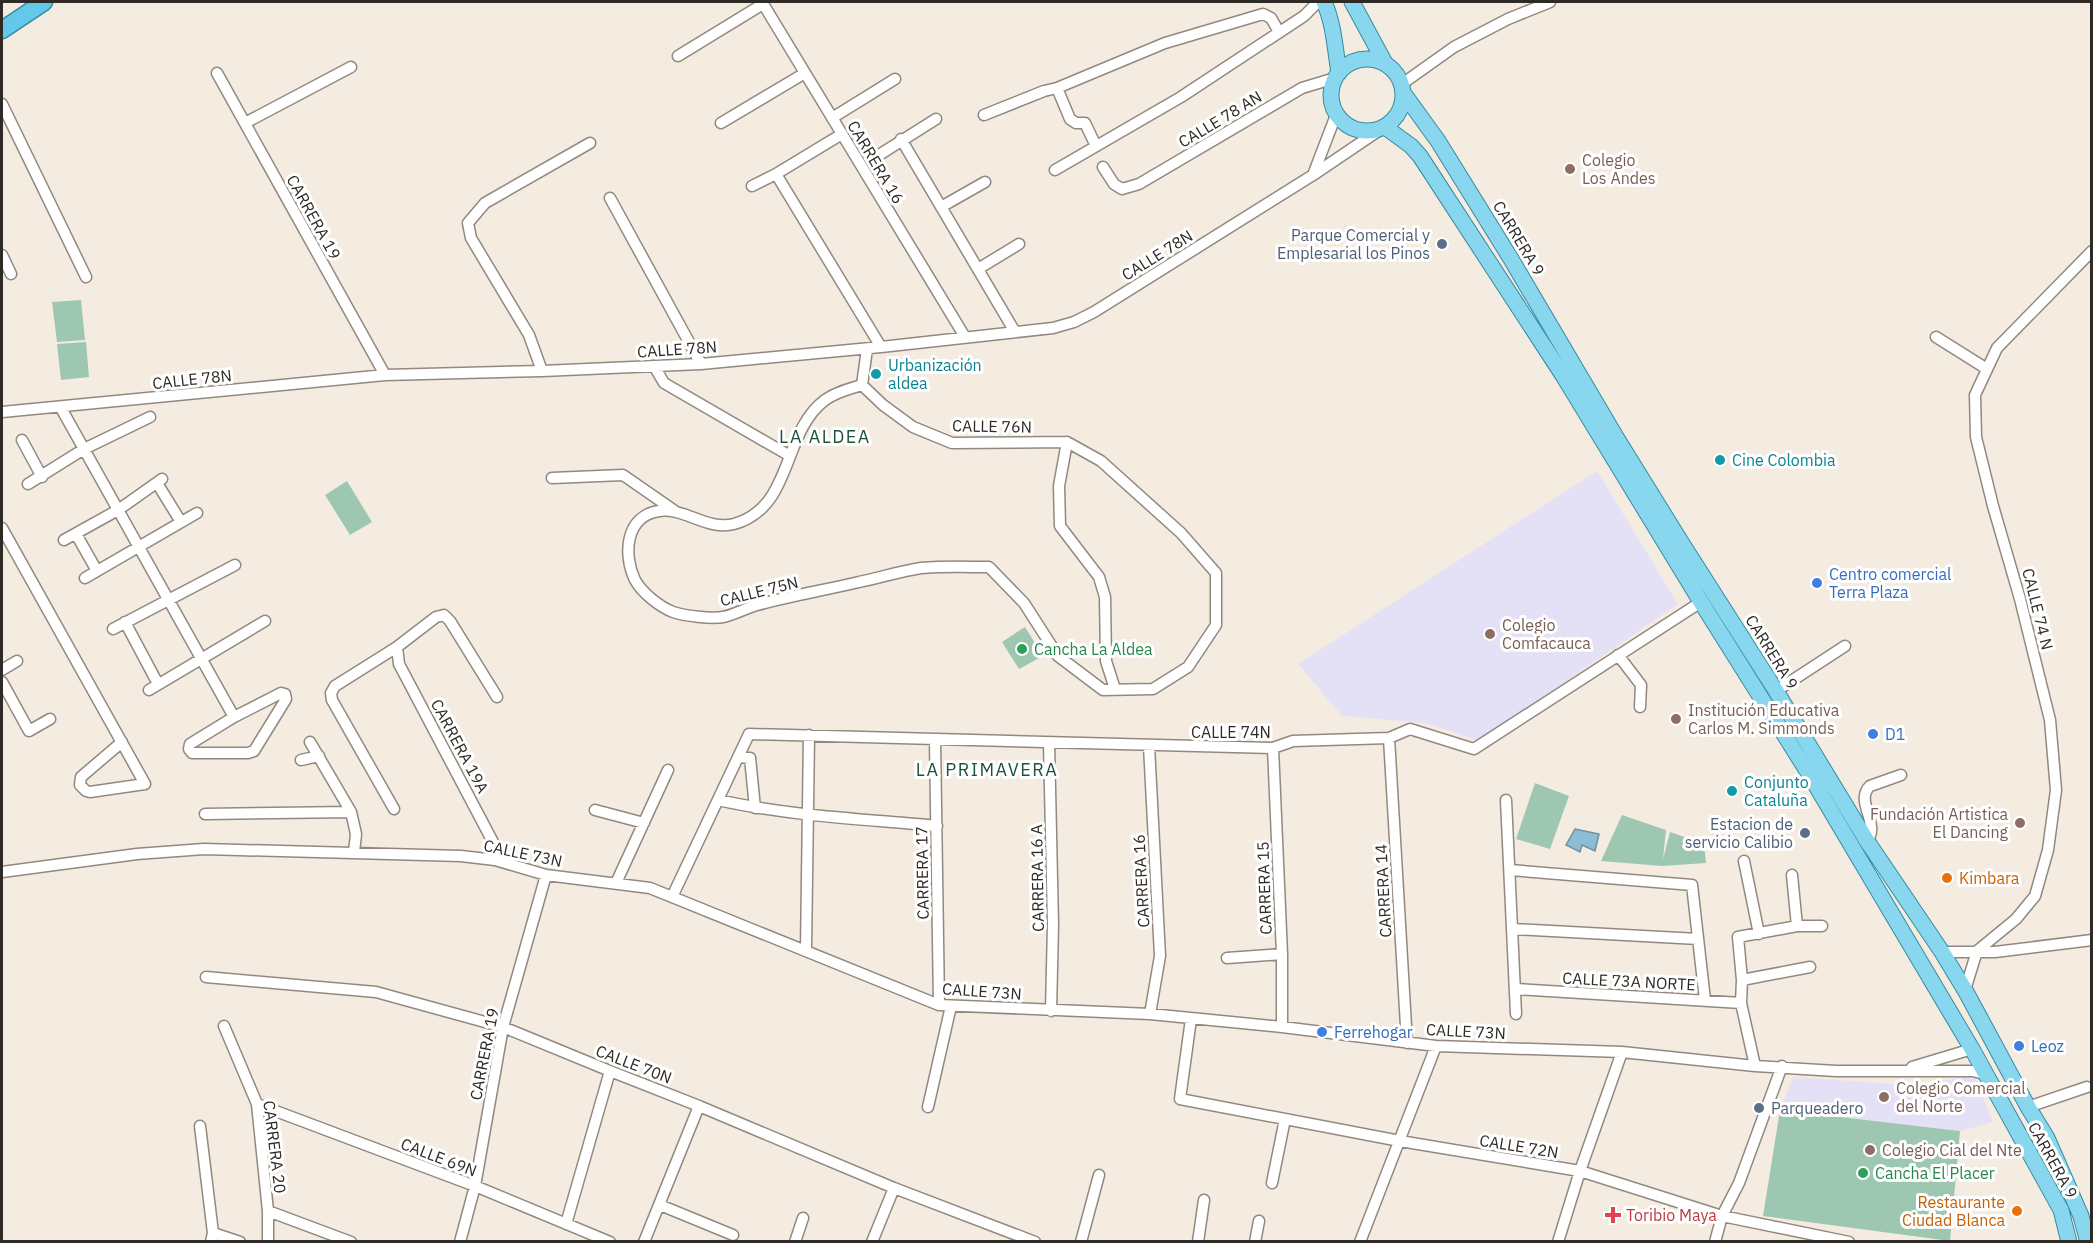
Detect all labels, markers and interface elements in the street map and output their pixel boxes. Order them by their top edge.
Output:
street label: CALLE 78 AN [1175,86,1265,152]
street label: CARRERA 16 [843,117,909,207]
place label: Colegio Los Andes [1582,150,1656,188]
marker: Colegio Los Andes [1563,162,1577,176]
street label: CARRERA 19 [283,171,345,263]
street label: CARRERA 9 [1489,197,1549,279]
street label: CALLE 78N [1118,225,1196,285]
place label: Parque Comercial y Emplesarial los Pinos [1277,225,1430,263]
marker: Parque Comercial y Emplesarial los Pinos [1435,237,1449,251]
street label: CALLE 78N [636,336,718,362]
place label: Urbanización aldea [888,355,982,393]
street label: CALLE 78N [151,365,233,393]
marker: Urbanización aldea [869,367,883,381]
street label: CALLE 76N [952,415,1032,437]
district label: LA ALDEA [779,425,871,448]
place label: Cine Colombia [1732,450,1836,470]
marker: Cine Colombia [1713,453,1727,467]
place label: Centro comercial Terra Plaza [1829,564,1951,602]
street label: CALLE 74 N [2018,566,2058,652]
street label: CALLE 75N [718,572,800,610]
marker: Centro comercial Terra Plaza [1810,576,1824,590]
street label: CARRERA 9 [1741,611,1803,693]
place label: Colegio Comfacauca [1502,615,1591,653]
marker: Colegio Comfacauca [1483,627,1497,641]
place label: Cancha La Aldea [1034,639,1153,659]
marker: Cancha La Aldea [1015,642,1029,656]
street label: CARRERA 19A [427,696,493,796]
place label: Institución Educativa Carlos M. Simmonds [1688,700,1840,738]
marker: Institución Educativa Carlos M. Simmonds [1669,712,1683,726]
street label: CALLE 74N [1191,722,1271,742]
place label: D1 [1885,724,1905,744]
marker: D1 [1866,727,1880,741]
district label: LA PRIMAVERA [916,758,1058,781]
place label: Conjunto Cataluña [1744,772,1809,810]
marker: Conjunto Cataluña [1725,784,1739,798]
place label: Fundación Artistica El Dancing [1870,804,2009,842]
place label: Estacion de servicio Calibio [1685,814,1793,852]
marker: Fundación Artistica El Dancing [2013,816,2027,830]
street label: CARRERA 16 A [1026,824,1048,932]
street label: CARRERA 17 [911,826,933,920]
marker: Estacion de servicio Calibio [1798,826,1812,840]
street label: CARRERA 16 [1129,834,1153,928]
street label: CALLE 73N [482,835,564,871]
street label: CARRERA 15 [1252,841,1276,935]
street label: CARRERA 14 [1371,844,1395,938]
place label: Kimbara [1959,868,2020,888]
marker: Kimbara [1940,871,1954,885]
street label: CALLE 73A NORTE [1562,968,1696,994]
street label: CALLE 73N [941,978,1023,1004]
street label: CARRERA 19 [465,1006,503,1102]
street label: CALLE 73N [1426,1019,1506,1043]
place label: Ferrehogar [1334,1022,1413,1042]
marker: Ferrehogar [1315,1025,1329,1039]
place label: Leoz [2031,1036,2064,1056]
marker: Leoz [2012,1039,2026,1053]
street label: CALLE 70N [593,1040,675,1088]
place label: Colegio Comercial del Norte [1896,1078,2026,1116]
marker: Colegio Comercial del Norte [1877,1090,1891,1104]
place label: Parqueadero [1771,1098,1863,1118]
street label: CARRERA 20 [259,1099,291,1195]
marker: Parqueadero [1752,1101,1766,1115]
street label: CARRERA 9 [2024,1118,2082,1202]
street label: CALLE 72N [1478,1130,1560,1162]
street label: CALLE 69N [398,1133,480,1181]
place label: Colegio Cial del Nte [1882,1140,2022,1160]
marker: Colegio Cial del Nte [1863,1143,1877,1157]
place label: Cancha El Placer [1875,1163,1995,1183]
marker: Cancha El Placer [1856,1166,1870,1180]
place label: Restaurante Ciudad Blanca [1902,1192,2005,1230]
marker: Restaurante Ciudad Blanca [2010,1204,2024,1218]
place label: Toribio Maya [1626,1205,1717,1225]
marker: Toribio Maya [1604,1206,1622,1224]

